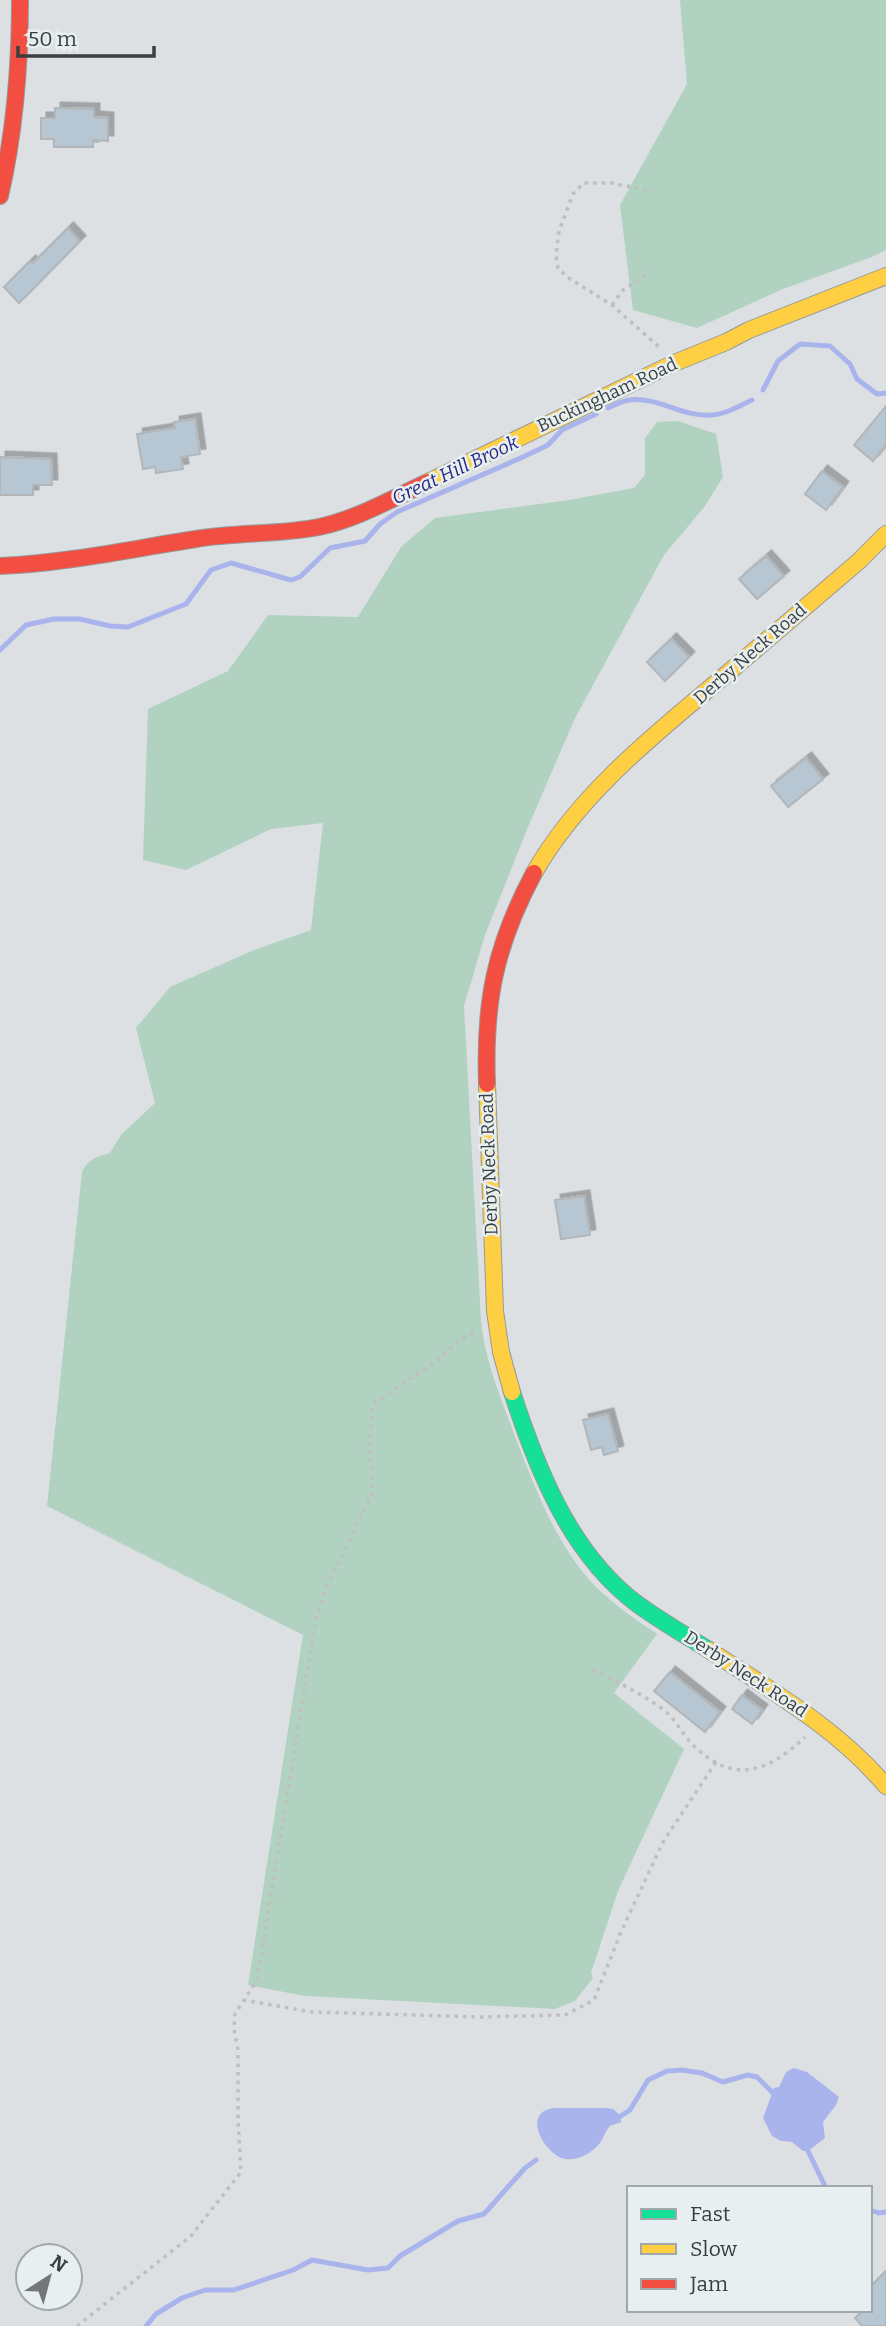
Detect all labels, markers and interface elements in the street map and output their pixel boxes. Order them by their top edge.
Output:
scale bar [18,14,154,58]
text: 50 m [28,26,77,52]
street label: Buckingham Road [533,353,681,437]
water label: Great Hill Brook [388,430,523,509]
street label: Derby Neck Road [689,599,811,709]
street label: Derby Neck Road [476,1092,502,1235]
street label: Derby Neck Road [680,1626,812,1722]
legend [627,2186,872,2312]
text: Fast [690,2201,731,2227]
text: Slow [690,2236,737,2262]
north arrow [14,2242,84,2312]
text: N [46,2250,72,2277]
text: Jam [689,2271,728,2297]

